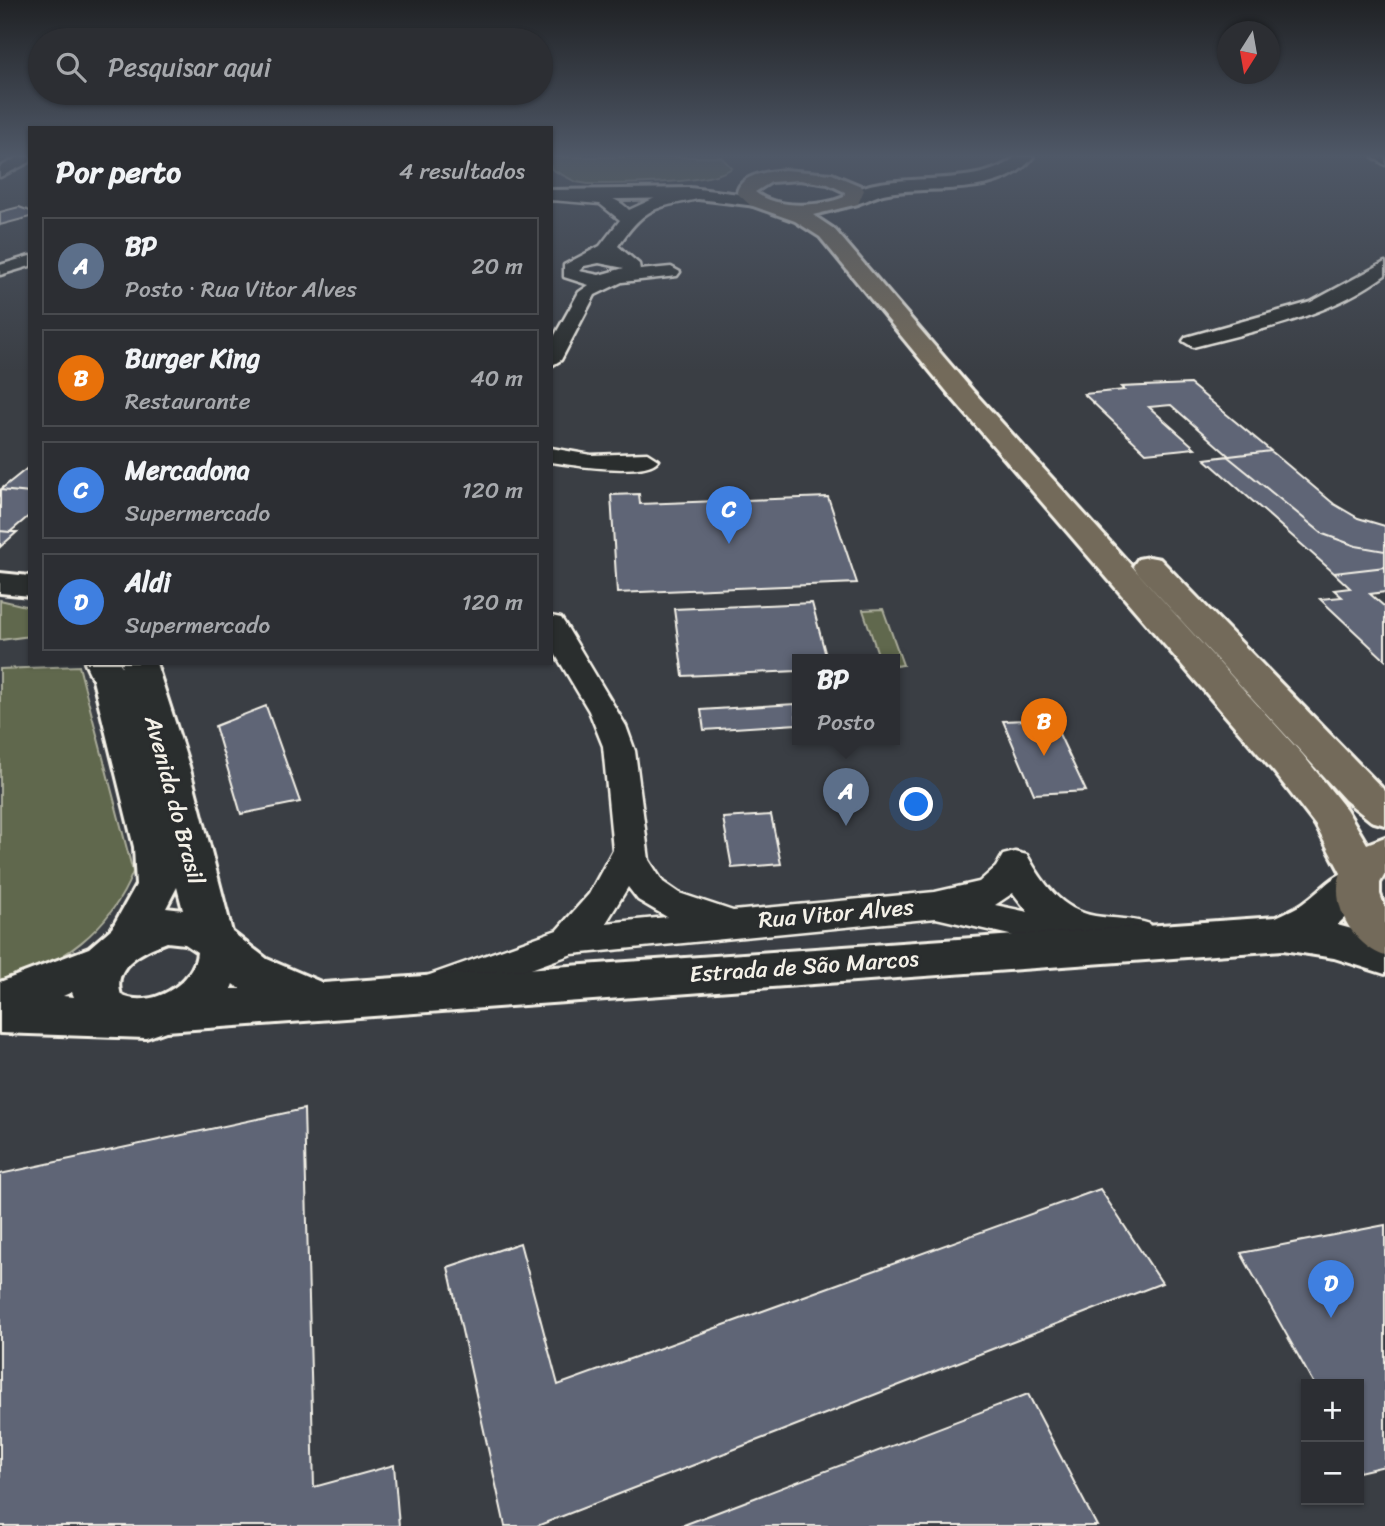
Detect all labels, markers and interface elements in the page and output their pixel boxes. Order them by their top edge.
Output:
north arrow [1217,21,1280,84]
search box [28,28,553,105]
text: Pesquisar aqui [108,44,271,90]
icon: search [52,48,90,86]
text: Por perto [56,145,181,199]
text: 4 resultados [399,151,525,192]
text: BP [125,223,157,269]
text: A [73,246,89,287]
text: 20 m [472,246,523,287]
text: Posto · Rua Vitor Alves [125,269,357,310]
text: Burger King [125,335,260,381]
text: B [74,358,88,399]
text: 40 m [470,358,523,399]
text: Restaurante [125,381,251,422]
text: Mercadona [125,447,250,493]
text: C [74,470,88,511]
text: 120 m [462,470,523,511]
pin: C [706,486,752,544]
text: Supermercado [125,493,270,534]
text: Aldi [125,559,170,605]
text: D [74,582,88,623]
text: 120 m [462,582,523,623]
text: Supermercado [125,605,270,646]
popup [792,654,900,745]
text: BP [817,656,849,702]
pin: B [1021,698,1067,756]
text: Posto [817,702,875,743]
street label: Avenida do Brasil [132,710,217,890]
pin: A [823,768,869,826]
your location [899,787,933,821]
street label: Rua Vitor Alves [757,886,916,941]
street label: Estrada de São Marcos [688,938,921,995]
pin: D [1308,1260,1354,1318]
map controls [1301,1379,1364,1505]
button: + [1301,1379,1364,1442]
button: − [1301,1442,1364,1505]

